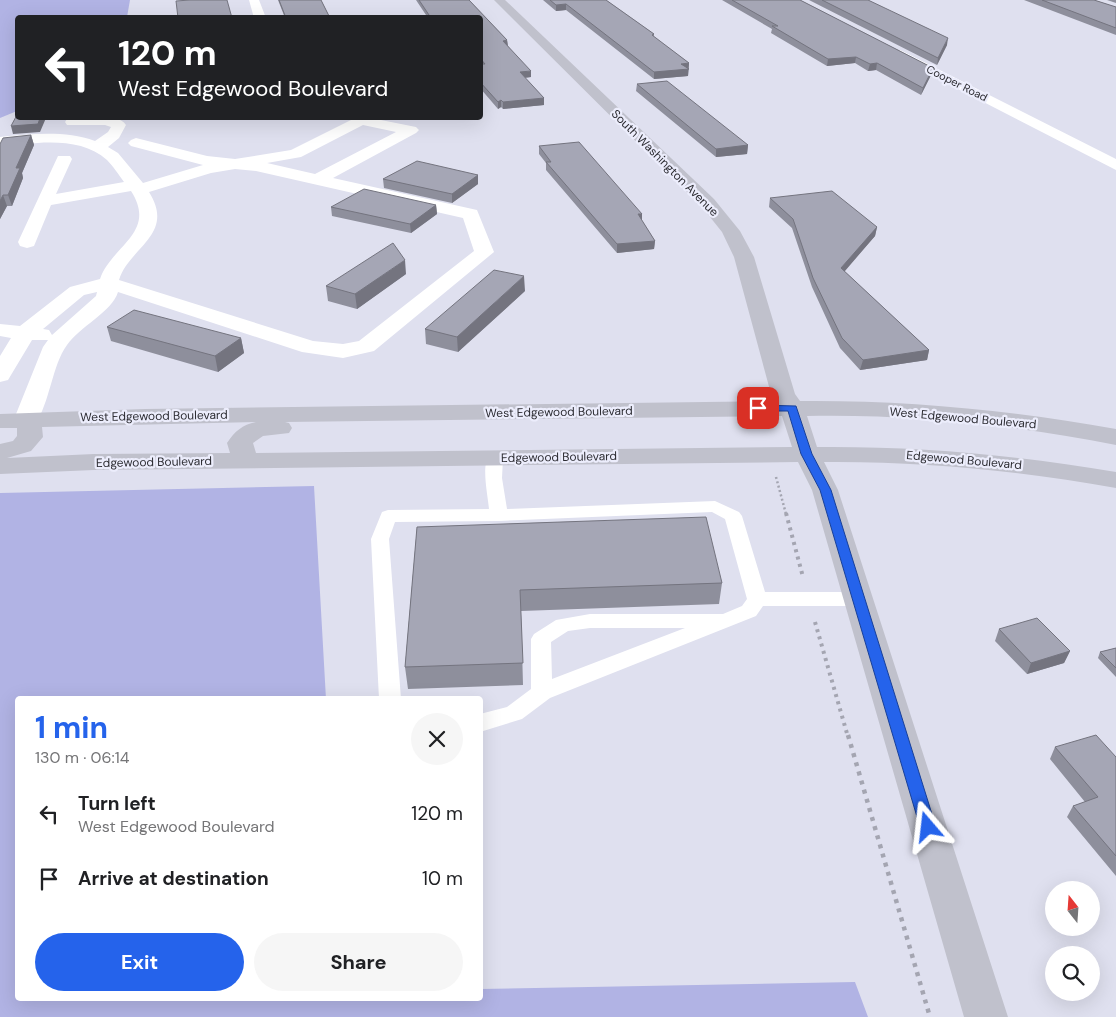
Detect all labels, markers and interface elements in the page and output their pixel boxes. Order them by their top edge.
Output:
text: 120 m [118,30,217,76]
icon: left [35,35,100,100]
street label: Cooper Road [924,62,990,104]
text: West Edgewood Boulevard [118,74,388,103]
street label: South Washington Avenue [608,106,722,220]
pin [737,387,779,429]
icon: arrive [744,394,772,422]
street label: West Edgewood Boulevard [485,403,633,421]
street label: West Edgewood Boulevard [889,404,1037,432]
street label: West Edgewood Boulevard [80,407,228,425]
street label: Edgewood Boulevard [906,447,1022,473]
street label: Edgewood Boulevard [501,448,617,466]
street label: Edgewood Boulevard [96,453,212,471]
text: 1 min [35,708,108,747]
button: close [411,713,463,765]
text: 130 m · 06:14 [35,747,130,768]
text: Turn left [78,791,156,816]
icon: left [35,800,63,828]
position arrow [901,800,953,852]
text: 120 m [411,801,463,826]
text: West Edgewood Boulevard [78,816,275,837]
icon: arrive [35,865,63,893]
text: Arrive at destination [78,866,269,891]
text: 10 m [422,866,463,891]
north arrow [1045,881,1100,936]
map controls [1045,881,1100,1001]
button: Exit [35,933,244,991]
button: Share [254,933,463,991]
button: search [1045,946,1100,1001]

